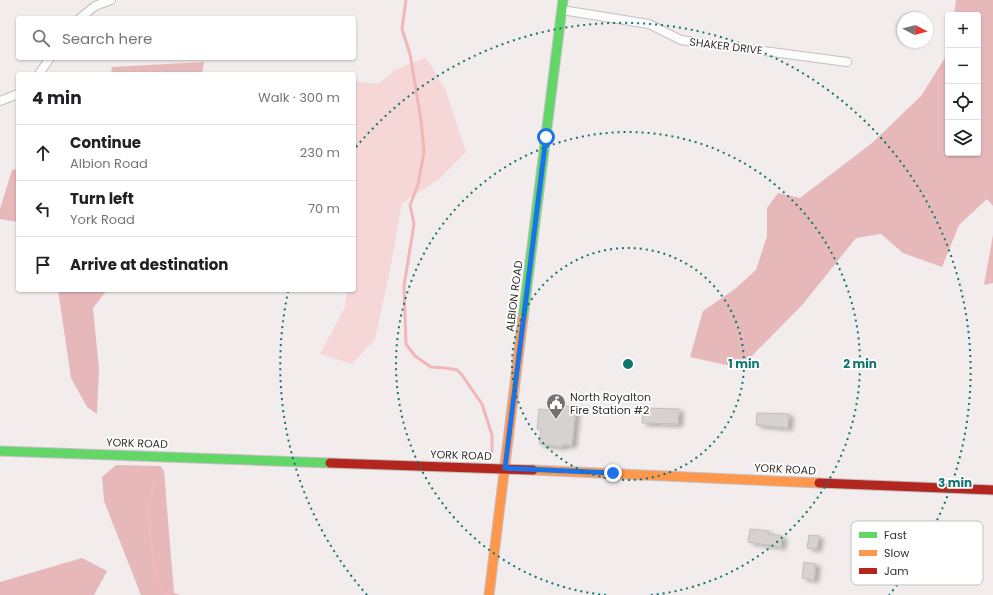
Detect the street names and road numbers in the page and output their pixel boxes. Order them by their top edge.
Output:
street label: SHAKER DRIVE [689,34,763,58]
street label: ALBION ROAD [502,259,526,332]
street label: YORK ROAD [106,434,168,452]
street label: YORK ROAD [430,446,492,464]
street label: YORK ROAD [754,459,817,479]

